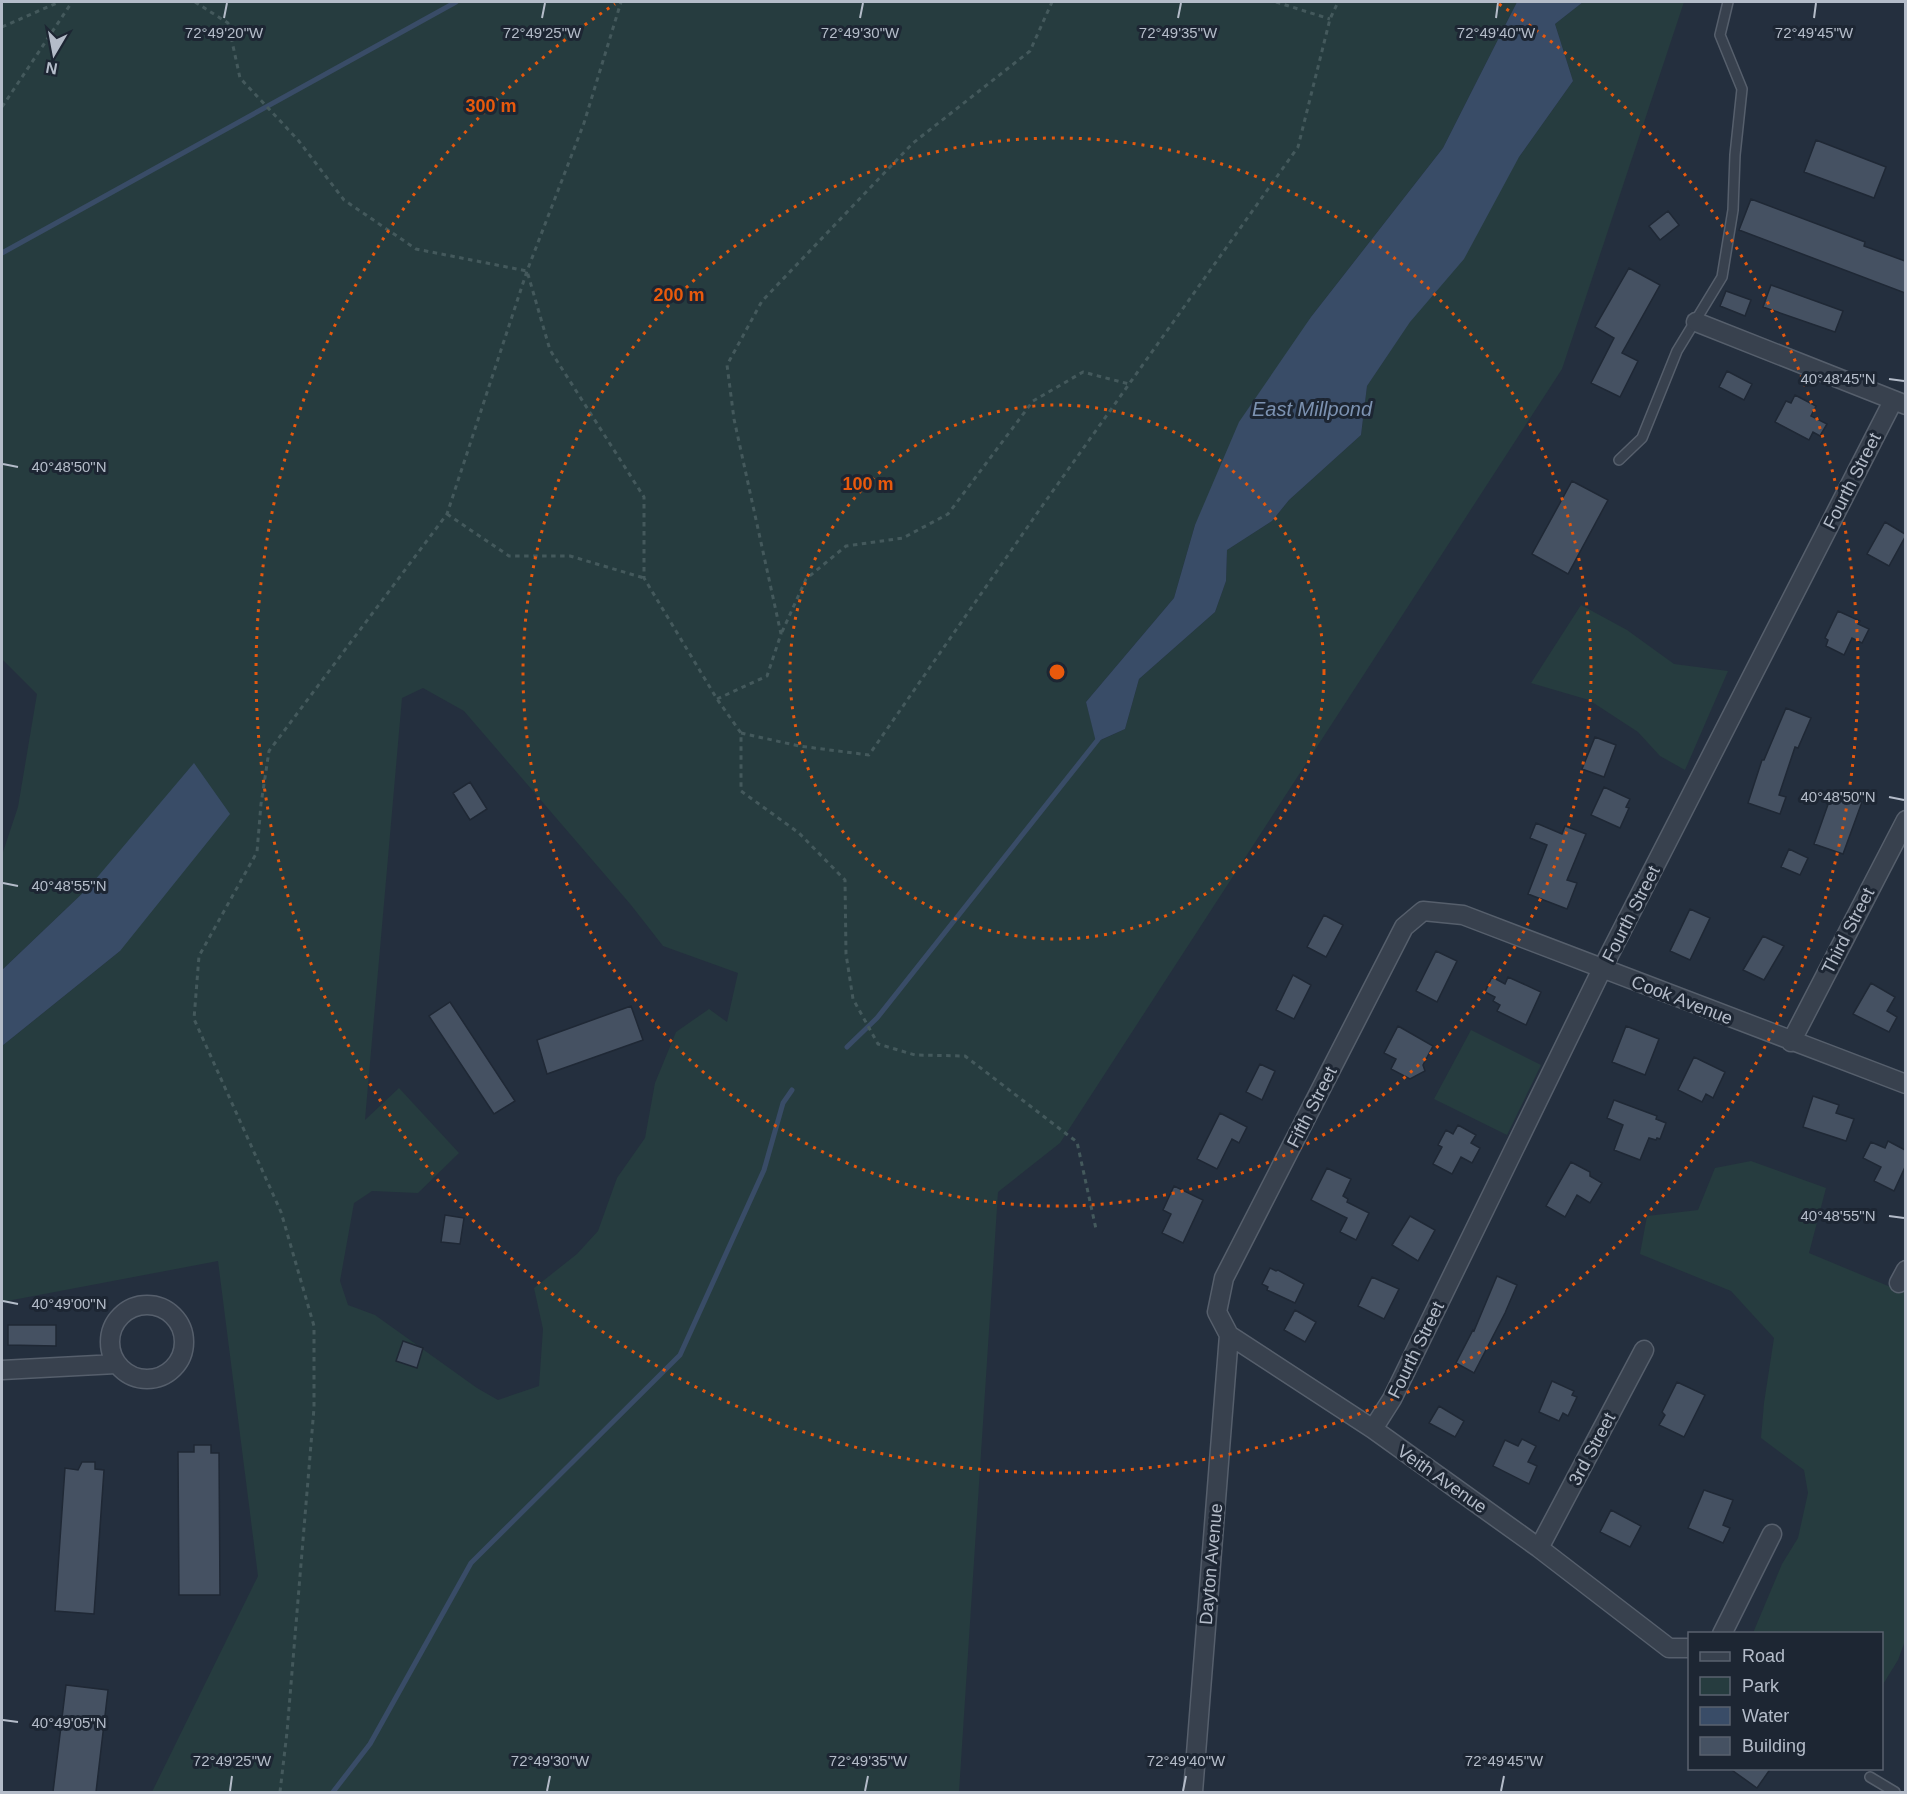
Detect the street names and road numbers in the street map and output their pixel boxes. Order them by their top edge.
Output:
street label: Fourth Street [1819,430,1885,532]
street label: Fourth Street [1598,863,1664,965]
street label: Third Street [1818,885,1878,977]
street label: Cook Avenue [1629,972,1735,1028]
street label: Fifth Street [1283,1063,1341,1151]
street label: Fourth Street [1384,1298,1448,1402]
street label: 3rd Street [1565,1409,1619,1489]
street label: Veith Avenue [1393,1441,1491,1517]
street label: Dayton Avenue [1196,1502,1226,1626]

